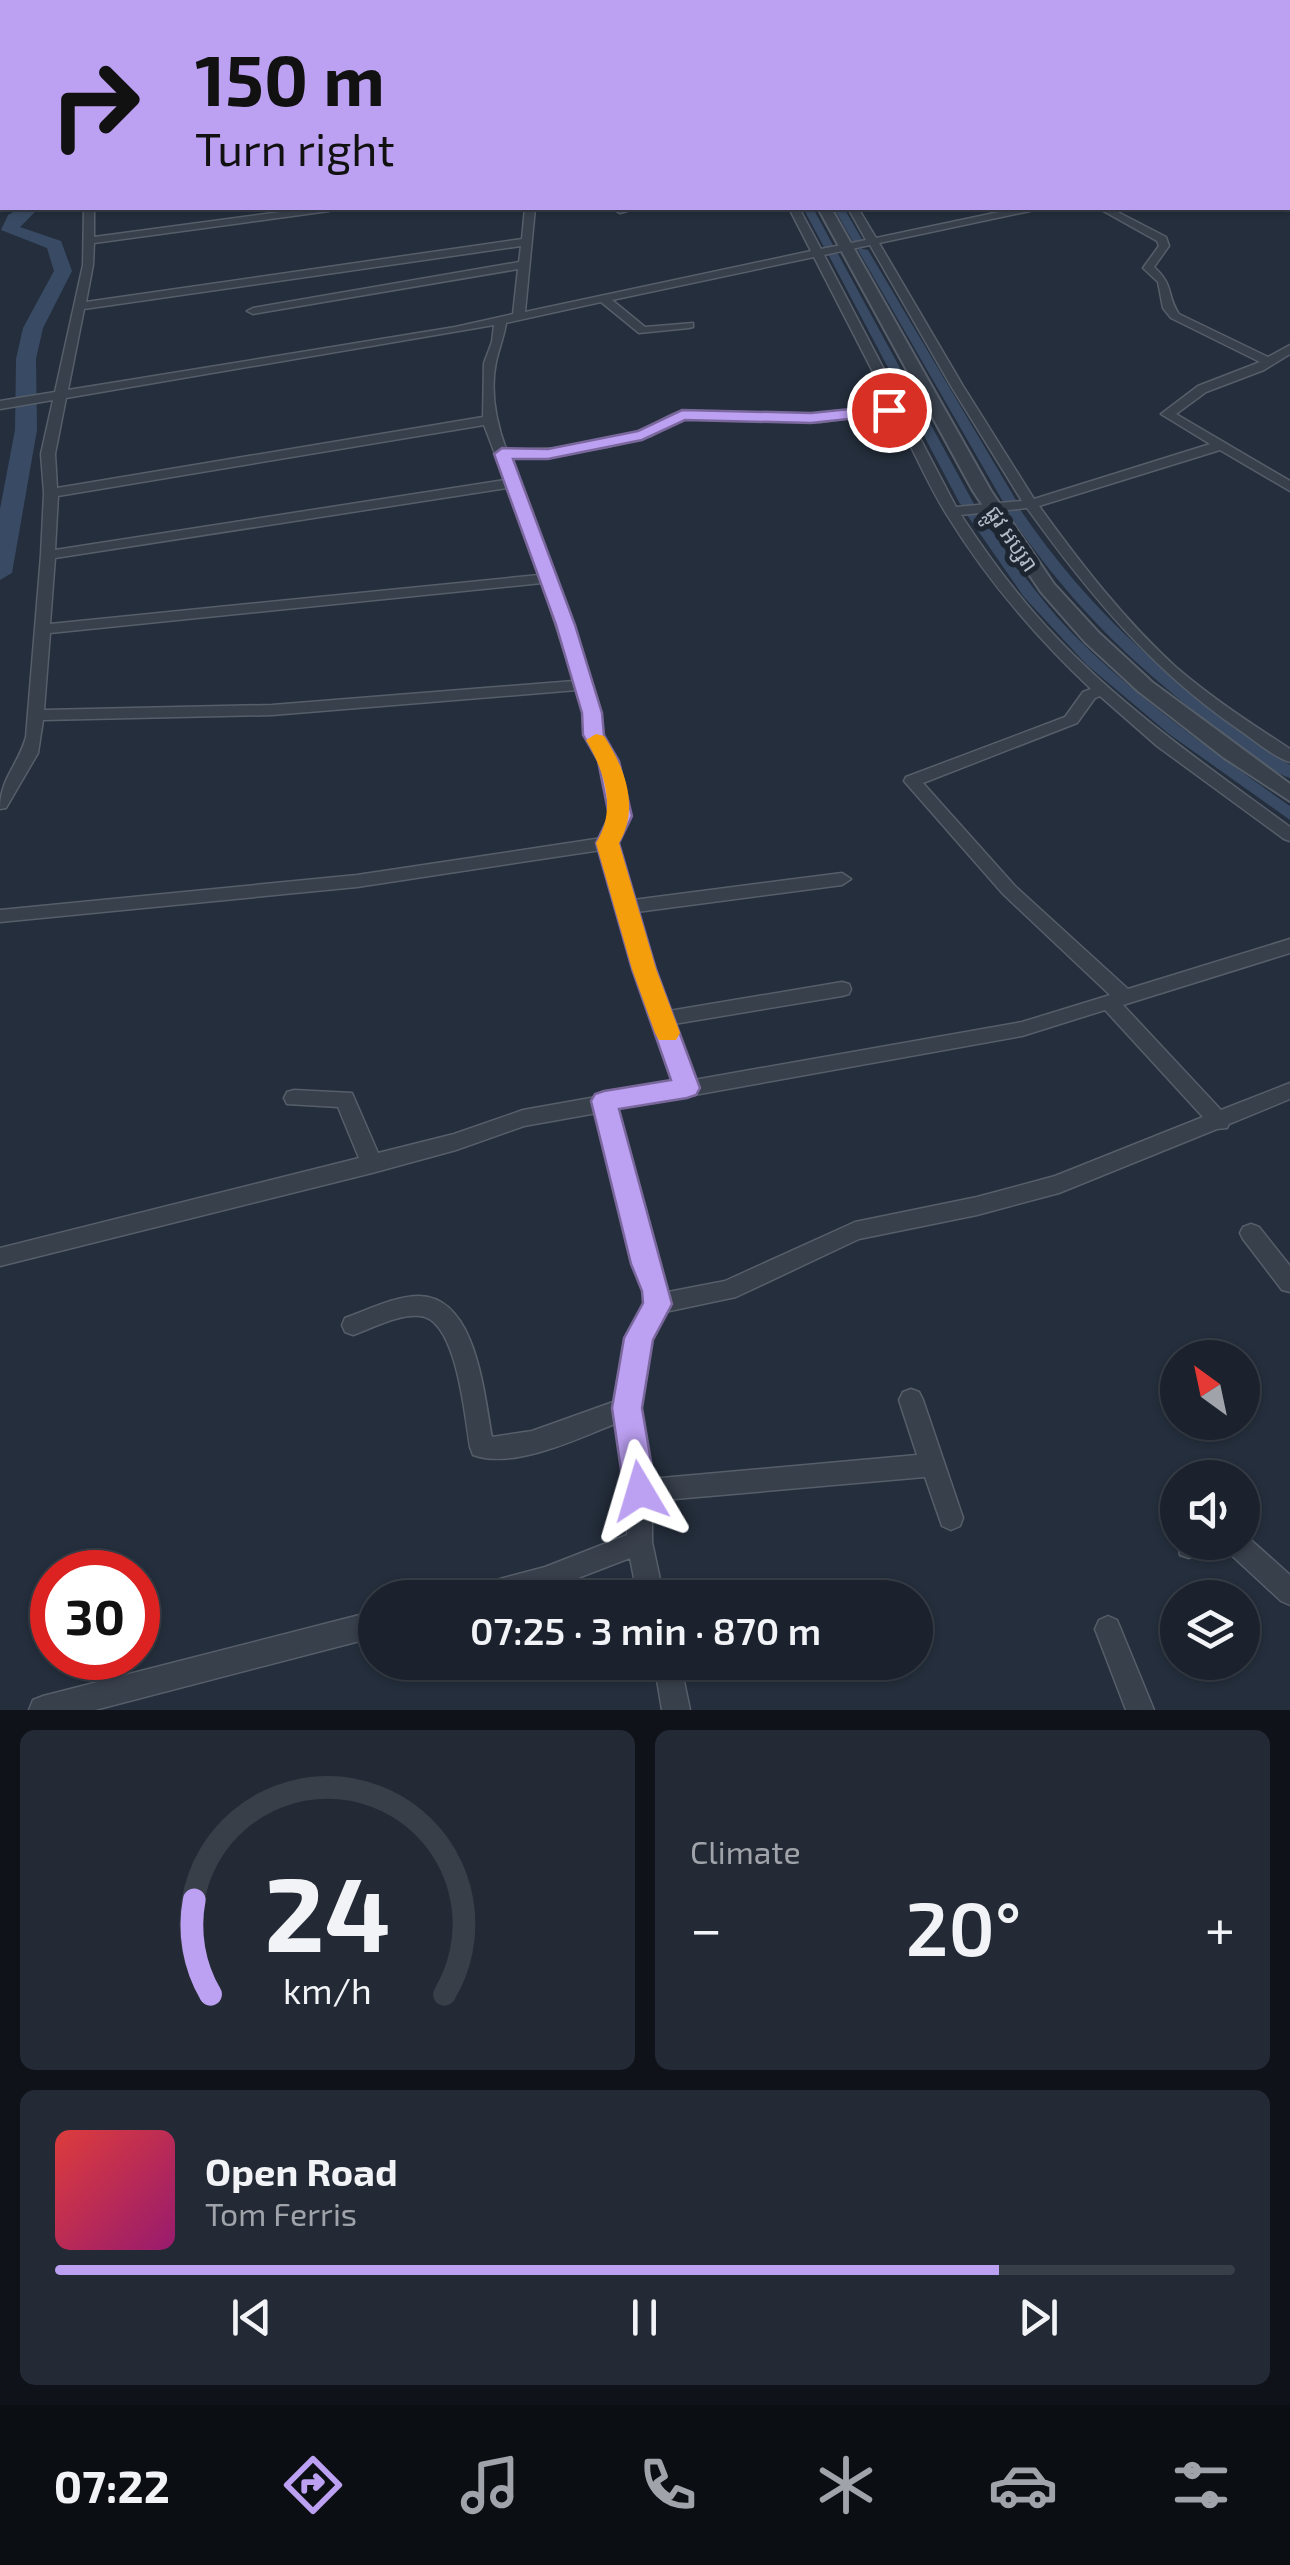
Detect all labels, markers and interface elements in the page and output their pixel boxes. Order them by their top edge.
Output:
text: 150 m [195,36,385,120]
icon: right [30,40,160,170]
text: Turn right [195,121,395,175]
pin [847,368,932,453]
icon: arrive [862,383,917,438]
street label: ផ្លូវ អប្សរា [974,500,1045,581]
north arrow [1160,1340,1260,1440]
map controls [1160,1340,1260,1680]
position arrow [588,1439,692,1543]
button: sound [1160,1460,1260,1560]
speed limit sign: 30 [30,1550,160,1680]
button: layers [1160,1580,1260,1680]
text: 07:25 · 3 min · 870 m [470,1607,821,1653]
text: Climate [690,1832,801,1870]
text: 24 [264,1848,391,1973]
text: 20° [906,1881,1021,1971]
text: − [690,1894,722,1960]
text: + [1205,1894,1235,1960]
text: km/h [283,1968,372,2011]
text: Open Road [205,2148,398,2194]
text: Tom Ferris [205,2194,357,2232]
icon: previous [224,2290,279,2345]
icon: pause [617,2290,672,2345]
icon: next [1011,2290,1066,2345]
icon: directions [278,2450,348,2520]
icon: music [455,2450,525,2520]
icon: phone [633,2450,703,2520]
icon: climate [811,2450,881,2520]
icon: car [988,2450,1058,2520]
icon: filters [1166,2450,1236,2520]
text: 07:22 [54,2458,170,2512]

